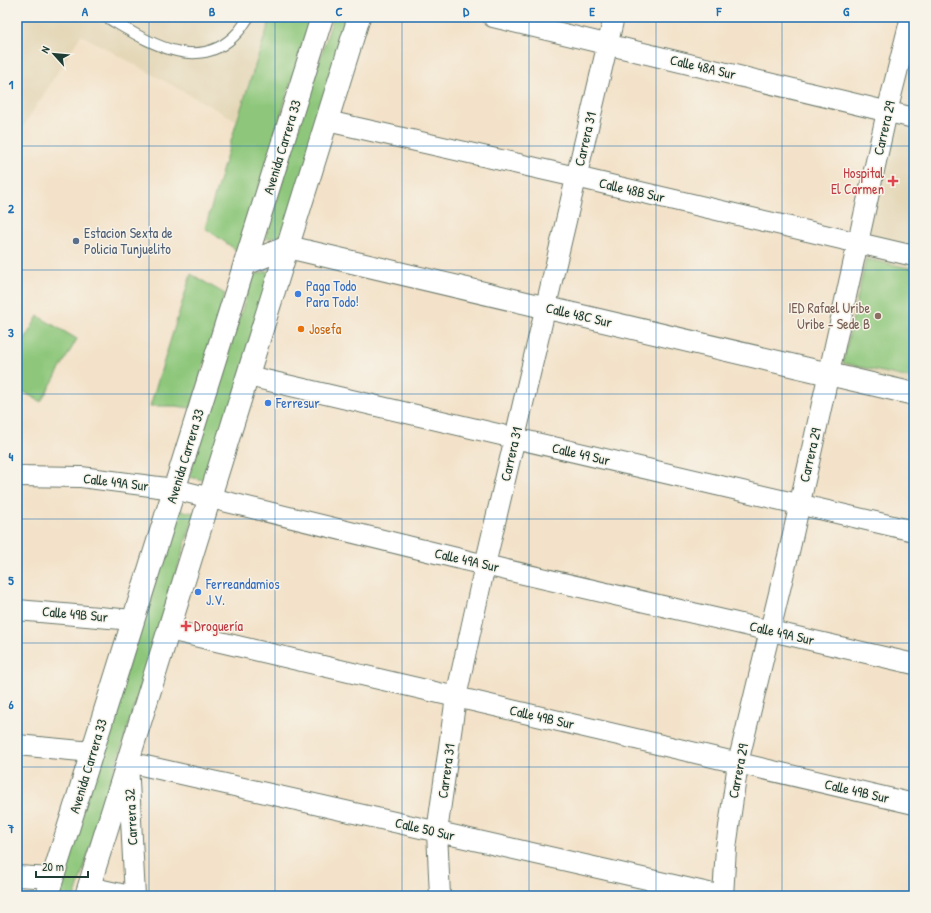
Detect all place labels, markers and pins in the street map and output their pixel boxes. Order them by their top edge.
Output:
place label: Hospital El Carmen [831,163,884,198]
marker: Hospital El Carmen [887,175,899,187]
place label: Estacion Sexta de Policia Tunjuelito [84,223,173,259]
marker: Estacion Sexta de Policia Tunjuelito [71,236,81,246]
place label: Paga Todo Para Todo! [306,276,359,311]
marker: Paga Todo Para Todo! [293,289,303,299]
place label: IED Rafael Uribe Uribe - Sede B [788,298,870,333]
marker: IED Rafael Uribe Uribe - Sede B [873,311,883,321]
place label: Josefa [309,319,342,338]
marker: Josefa [296,324,306,334]
place label: Ferresur [275,393,320,412]
marker: Ferresur [263,398,273,408]
place label: Ferreandamios J.V. [205,574,280,609]
marker: Ferreandamios J.V. [193,587,203,597]
place label: Droguería [194,616,244,636]
marker: Droguería [181,621,191,631]

